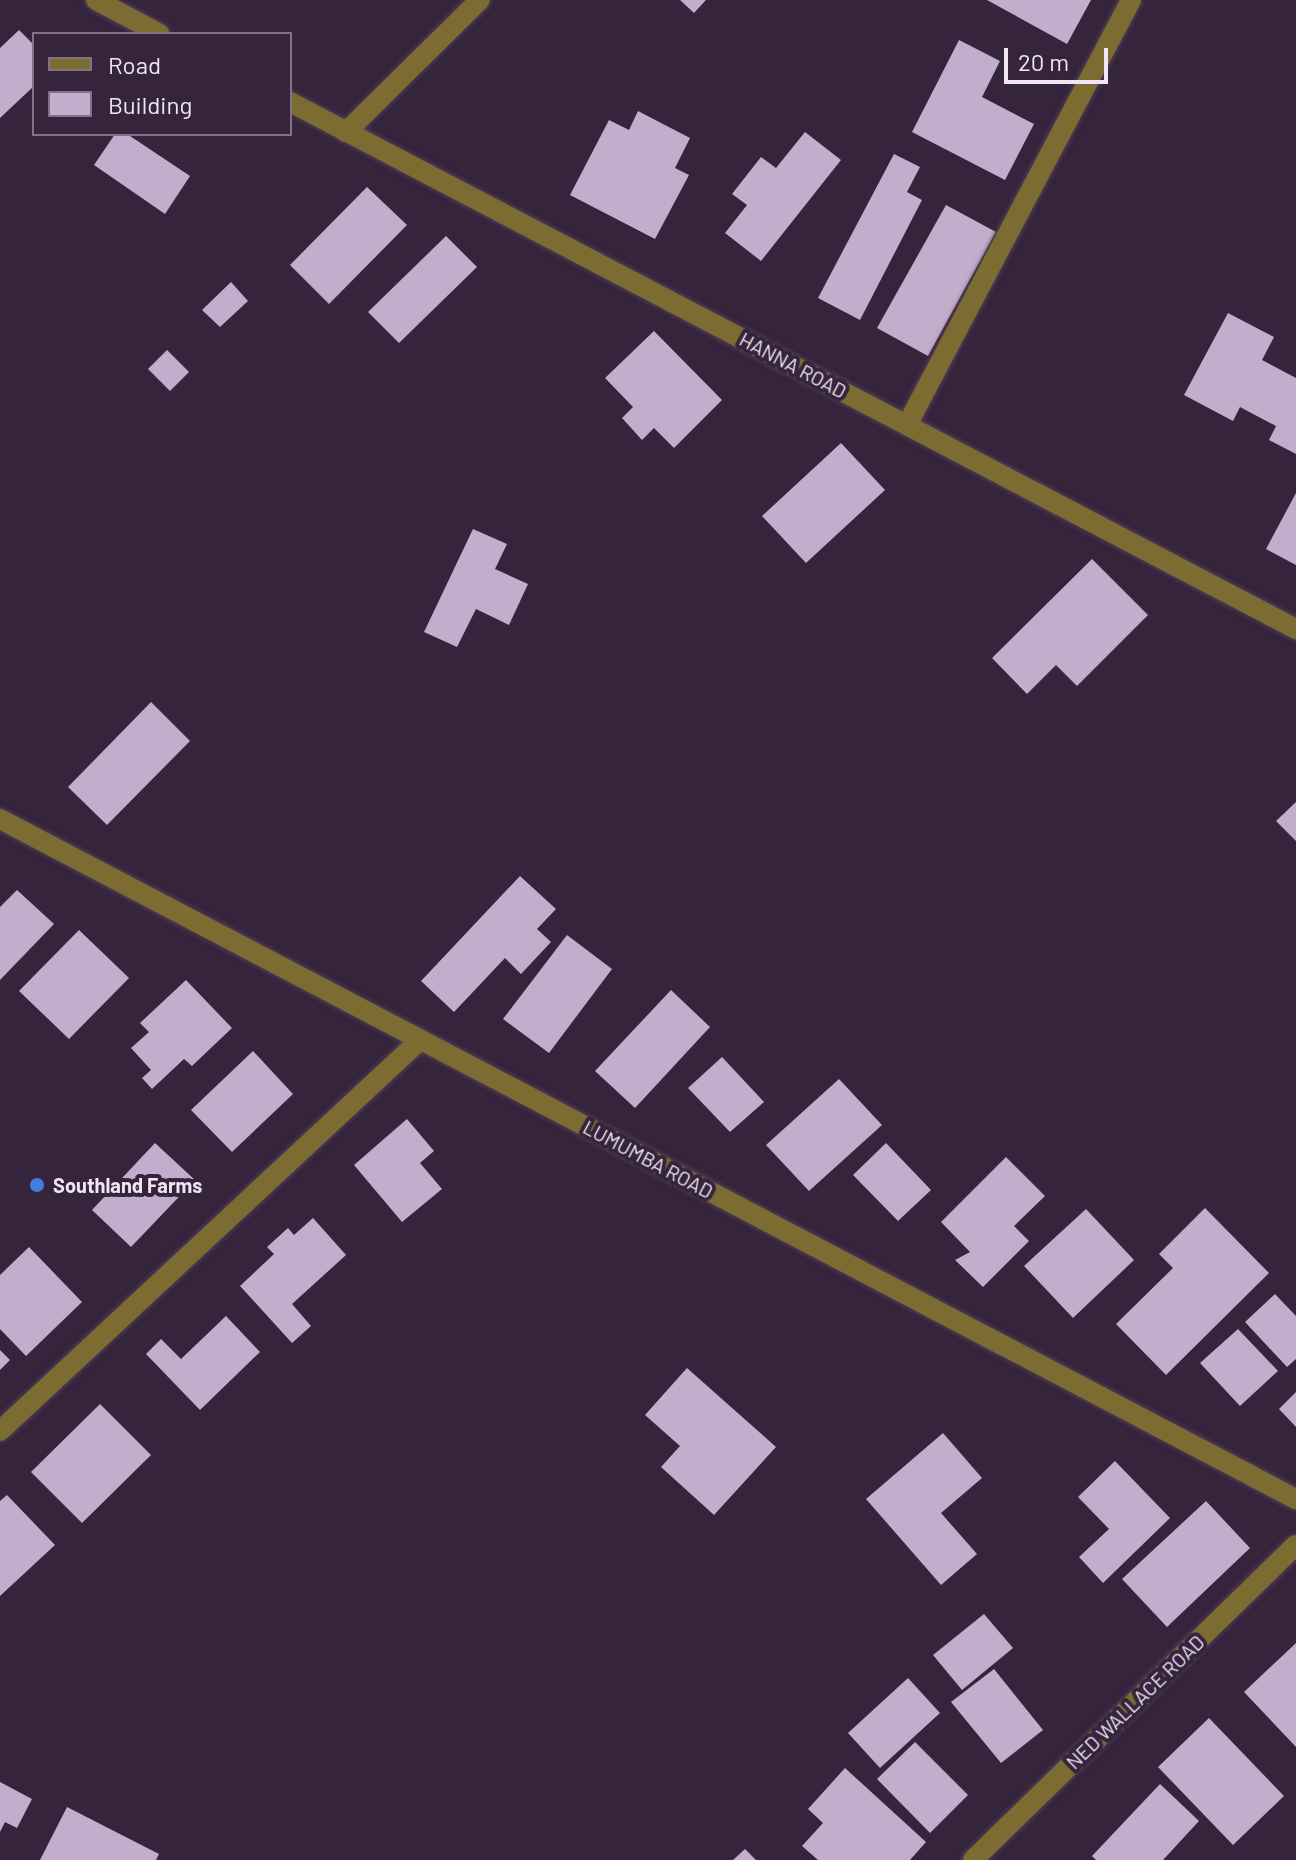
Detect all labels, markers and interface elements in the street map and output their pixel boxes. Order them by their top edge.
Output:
legend [32,32,292,136]
scale bar [1008,32,1112,82]
text: 20 m [1018,47,1069,76]
text: Road [108,50,161,79]
text: Building [108,90,192,119]
street label: HANNA ROAD [736,327,850,403]
street label: LUMUMBA ROAD [579,1115,717,1203]
place label: Southland Farms [53,1173,202,1197]
marker: Southland Farms [28,1176,46,1194]
street label: NED WALLACE ROAD [1061,1630,1209,1774]

